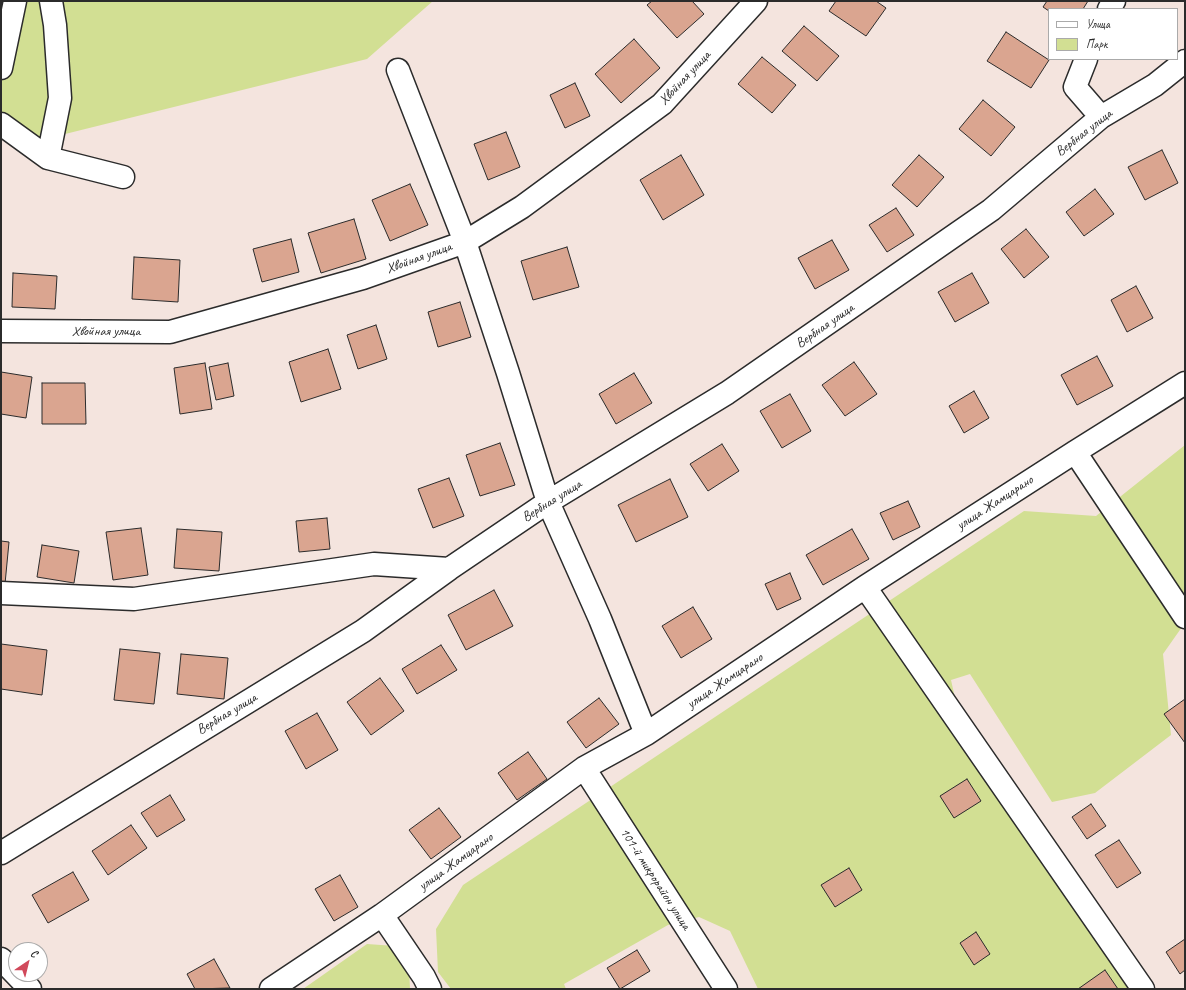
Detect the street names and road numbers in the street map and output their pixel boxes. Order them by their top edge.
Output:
street label: Хвойная улица [656,47,714,109]
street label: Вербная улица [1052,106,1116,160]
street label: Хвойная улица [384,238,454,278]
street label: Вербная улица [793,300,857,352]
street label: Хвойная улица [72,323,140,339]
street label: улица Жамцарано [954,472,1036,534]
street label: Вербная улица [519,476,585,526]
street label: улица Жамцарано [684,649,766,713]
street label: Вербная улица [194,689,260,739]
street label: 101-й микрорайон улица [616,825,694,933]
street label: улица Жамцарано [415,829,497,895]

